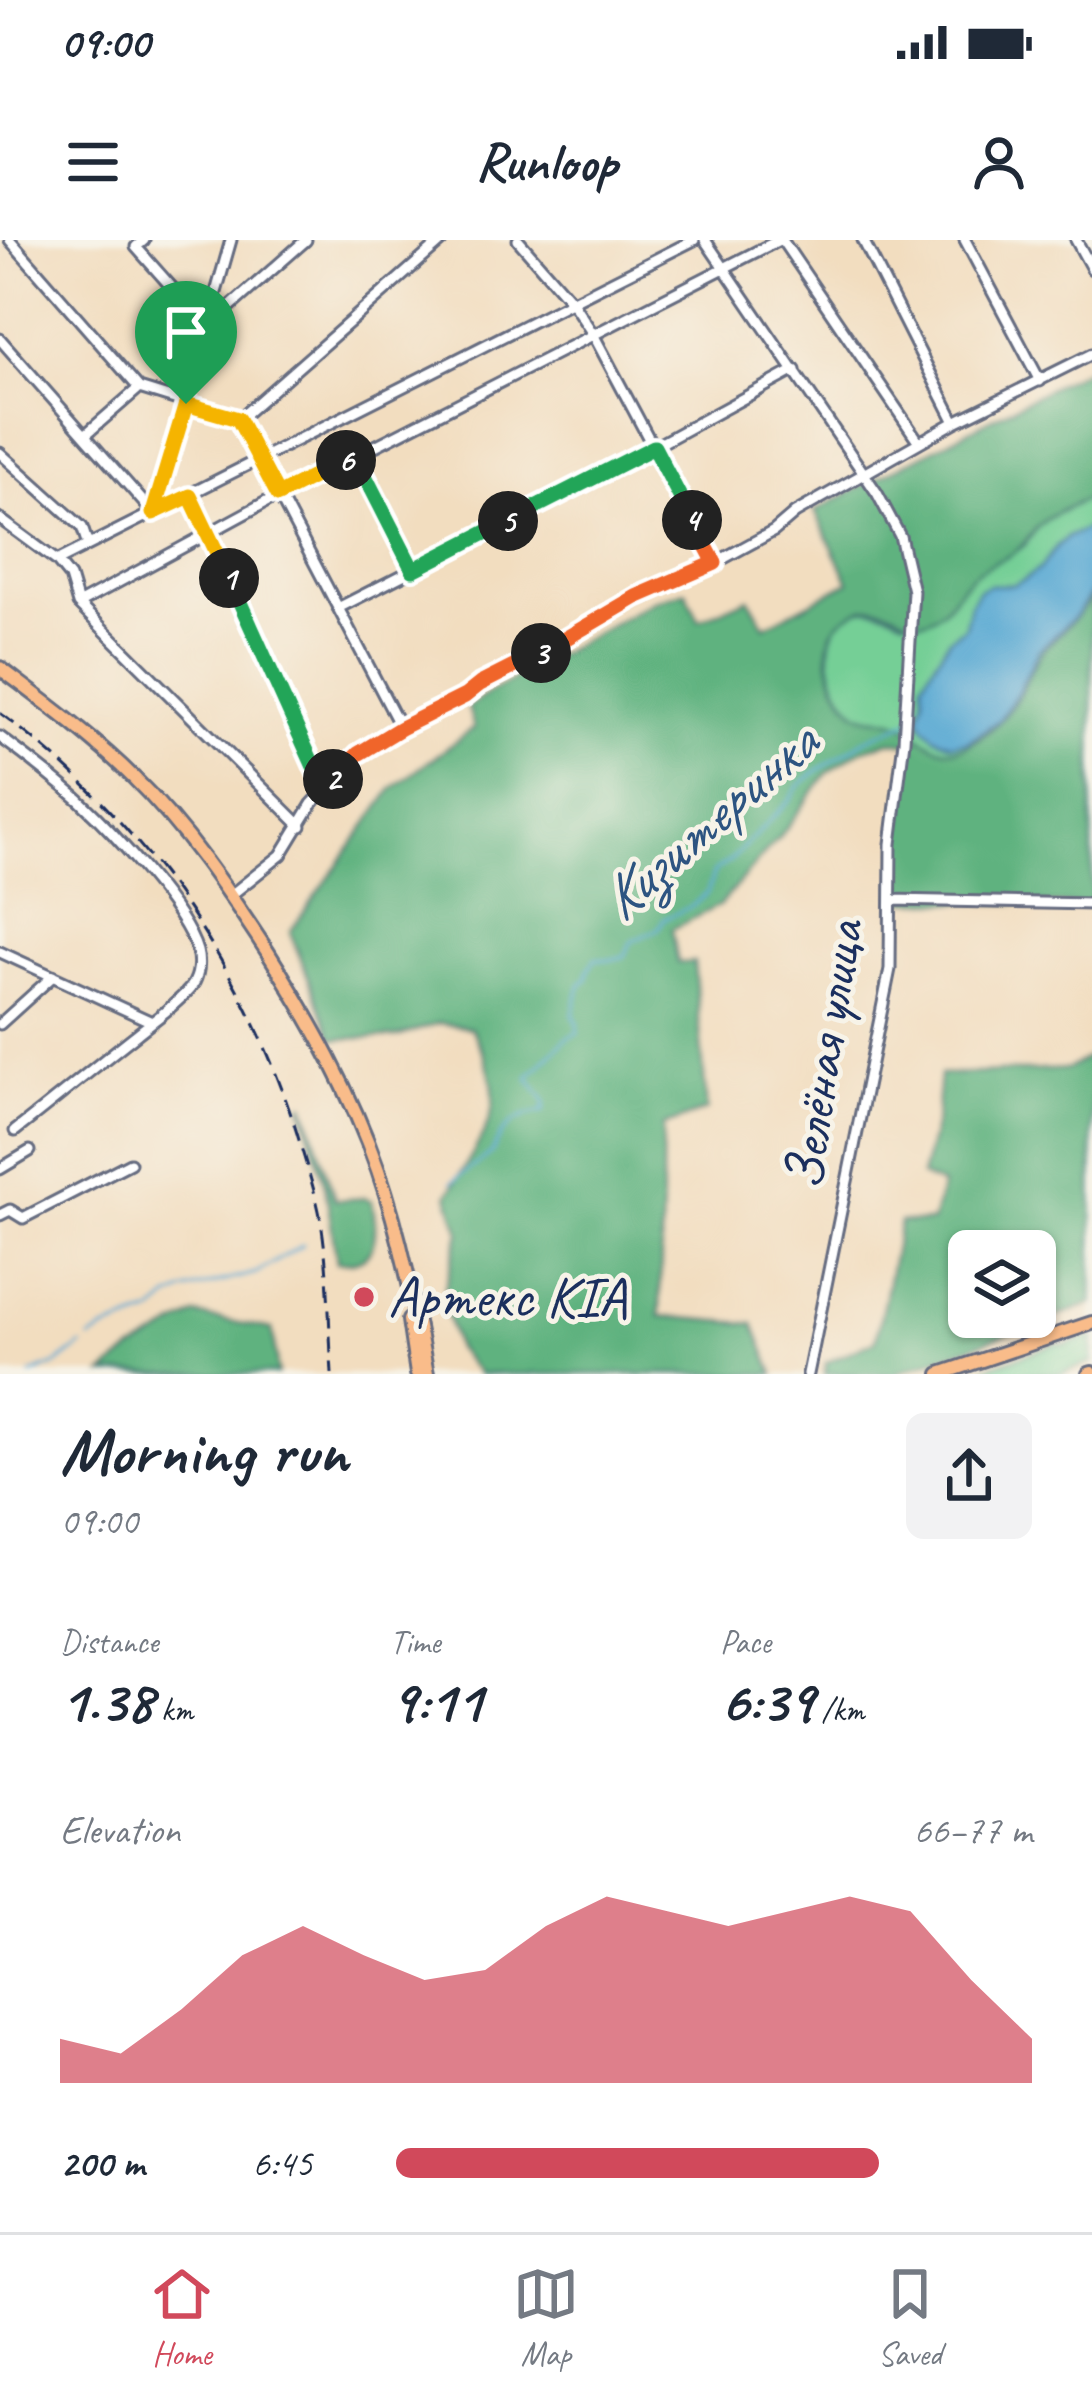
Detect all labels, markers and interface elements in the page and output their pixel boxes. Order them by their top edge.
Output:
text: 09:00 [60,14,149,71]
text: Runloop [475,128,617,196]
icon: menu [60,129,126,195]
icon: person [966,129,1032,195]
pin [135,281,237,404]
icon: arrive [153,299,219,365]
pin: 6 [316,430,376,490]
text: 6 [338,439,354,481]
pin: 4 [662,490,722,550]
pin: 5 [478,491,538,551]
text: 4 [685,499,699,541]
text: 5 [501,500,515,542]
pin: 1 [199,548,259,608]
text: 1 [222,557,236,599]
pin: 3 [511,623,571,683]
text: 3 [534,632,548,674]
water label: Кизитеринка [584,703,836,936]
pin: 2 [303,749,363,809]
text: 2 [326,758,340,800]
street label: Зелёная улица [766,913,880,1194]
map controls [948,1230,1056,1338]
button: layers [948,1230,1056,1338]
place label: Артекс KIA [388,1261,628,1333]
marker: Артекс KIA [351,1284,377,1310]
text: Morning run [60,1410,348,1493]
button: share [906,1413,1032,1539]
text: 09:00 [60,1497,138,1546]
text: Distance [60,1621,158,1663]
text: Time [390,1621,441,1663]
text: Pace [720,1621,771,1663]
text: 1.38 [60,1663,153,1739]
text: 9:11 [390,1663,482,1739]
text: 6:39 [720,1663,813,1739]
text: km [153,1689,193,1731]
text: /km [813,1689,865,1731]
text: Elevation [60,1806,180,1855]
text: 66–77 m [913,1806,1032,1855]
text: 200 m [60,2139,144,2188]
text: 6:45 [252,2139,312,2188]
tab: Home [149,2261,215,2375]
tab: Map [513,2261,579,2375]
tab: Saved [877,2261,943,2375]

